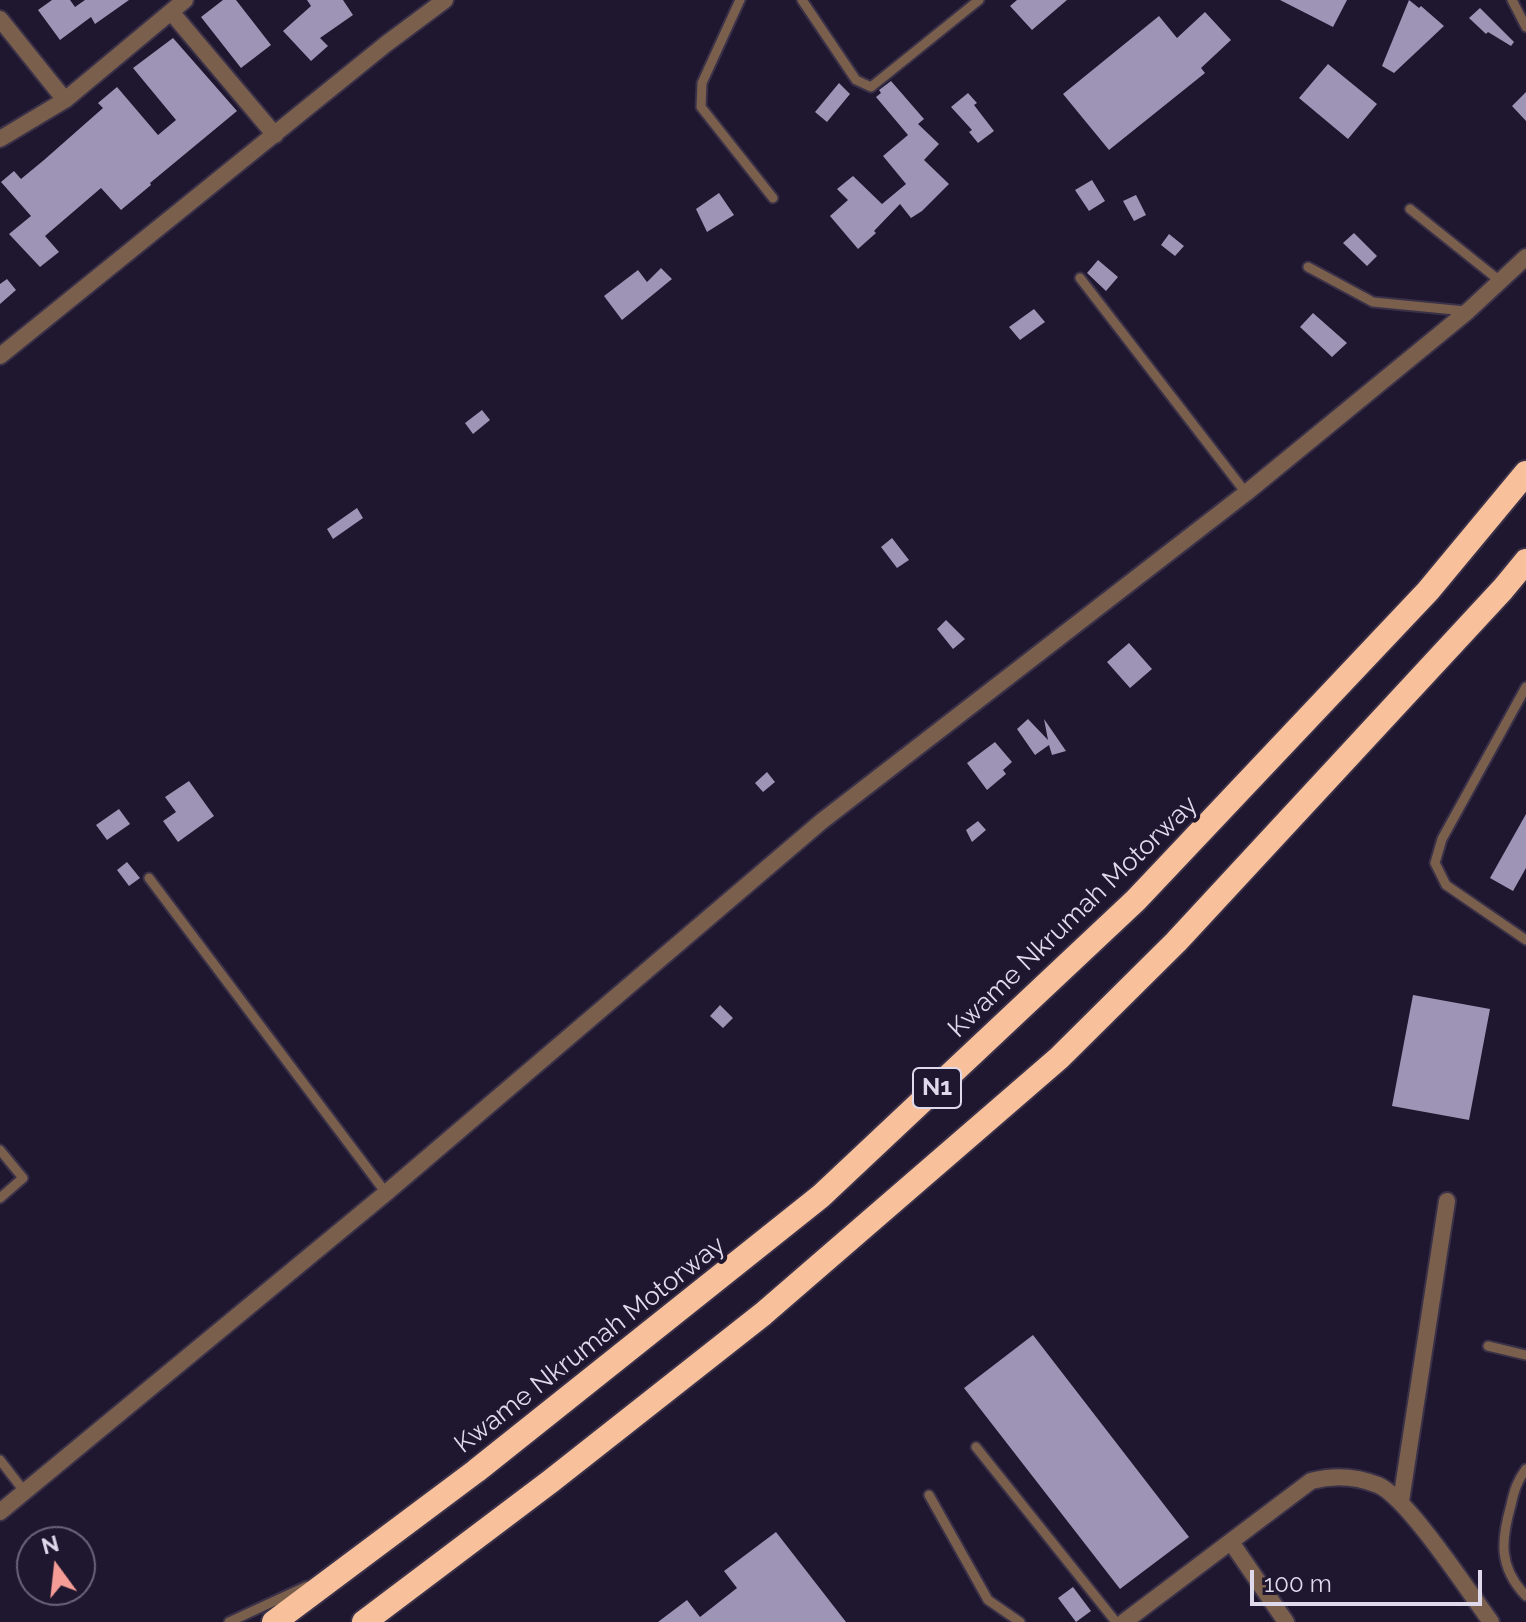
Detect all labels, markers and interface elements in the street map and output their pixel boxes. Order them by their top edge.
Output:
street label: Kwame Nkrumah Motorway [942,790,1204,1044]
road number: N1 [913,1068,961,1108]
street label: Kwame Nkrumah Motorway [449,1230,731,1460]
north arrow [16,1526,96,1606]
text: N [39,1530,62,1559]
scale bar [1254,1554,1486,1604]
text: 100 m [1264,1569,1332,1598]

